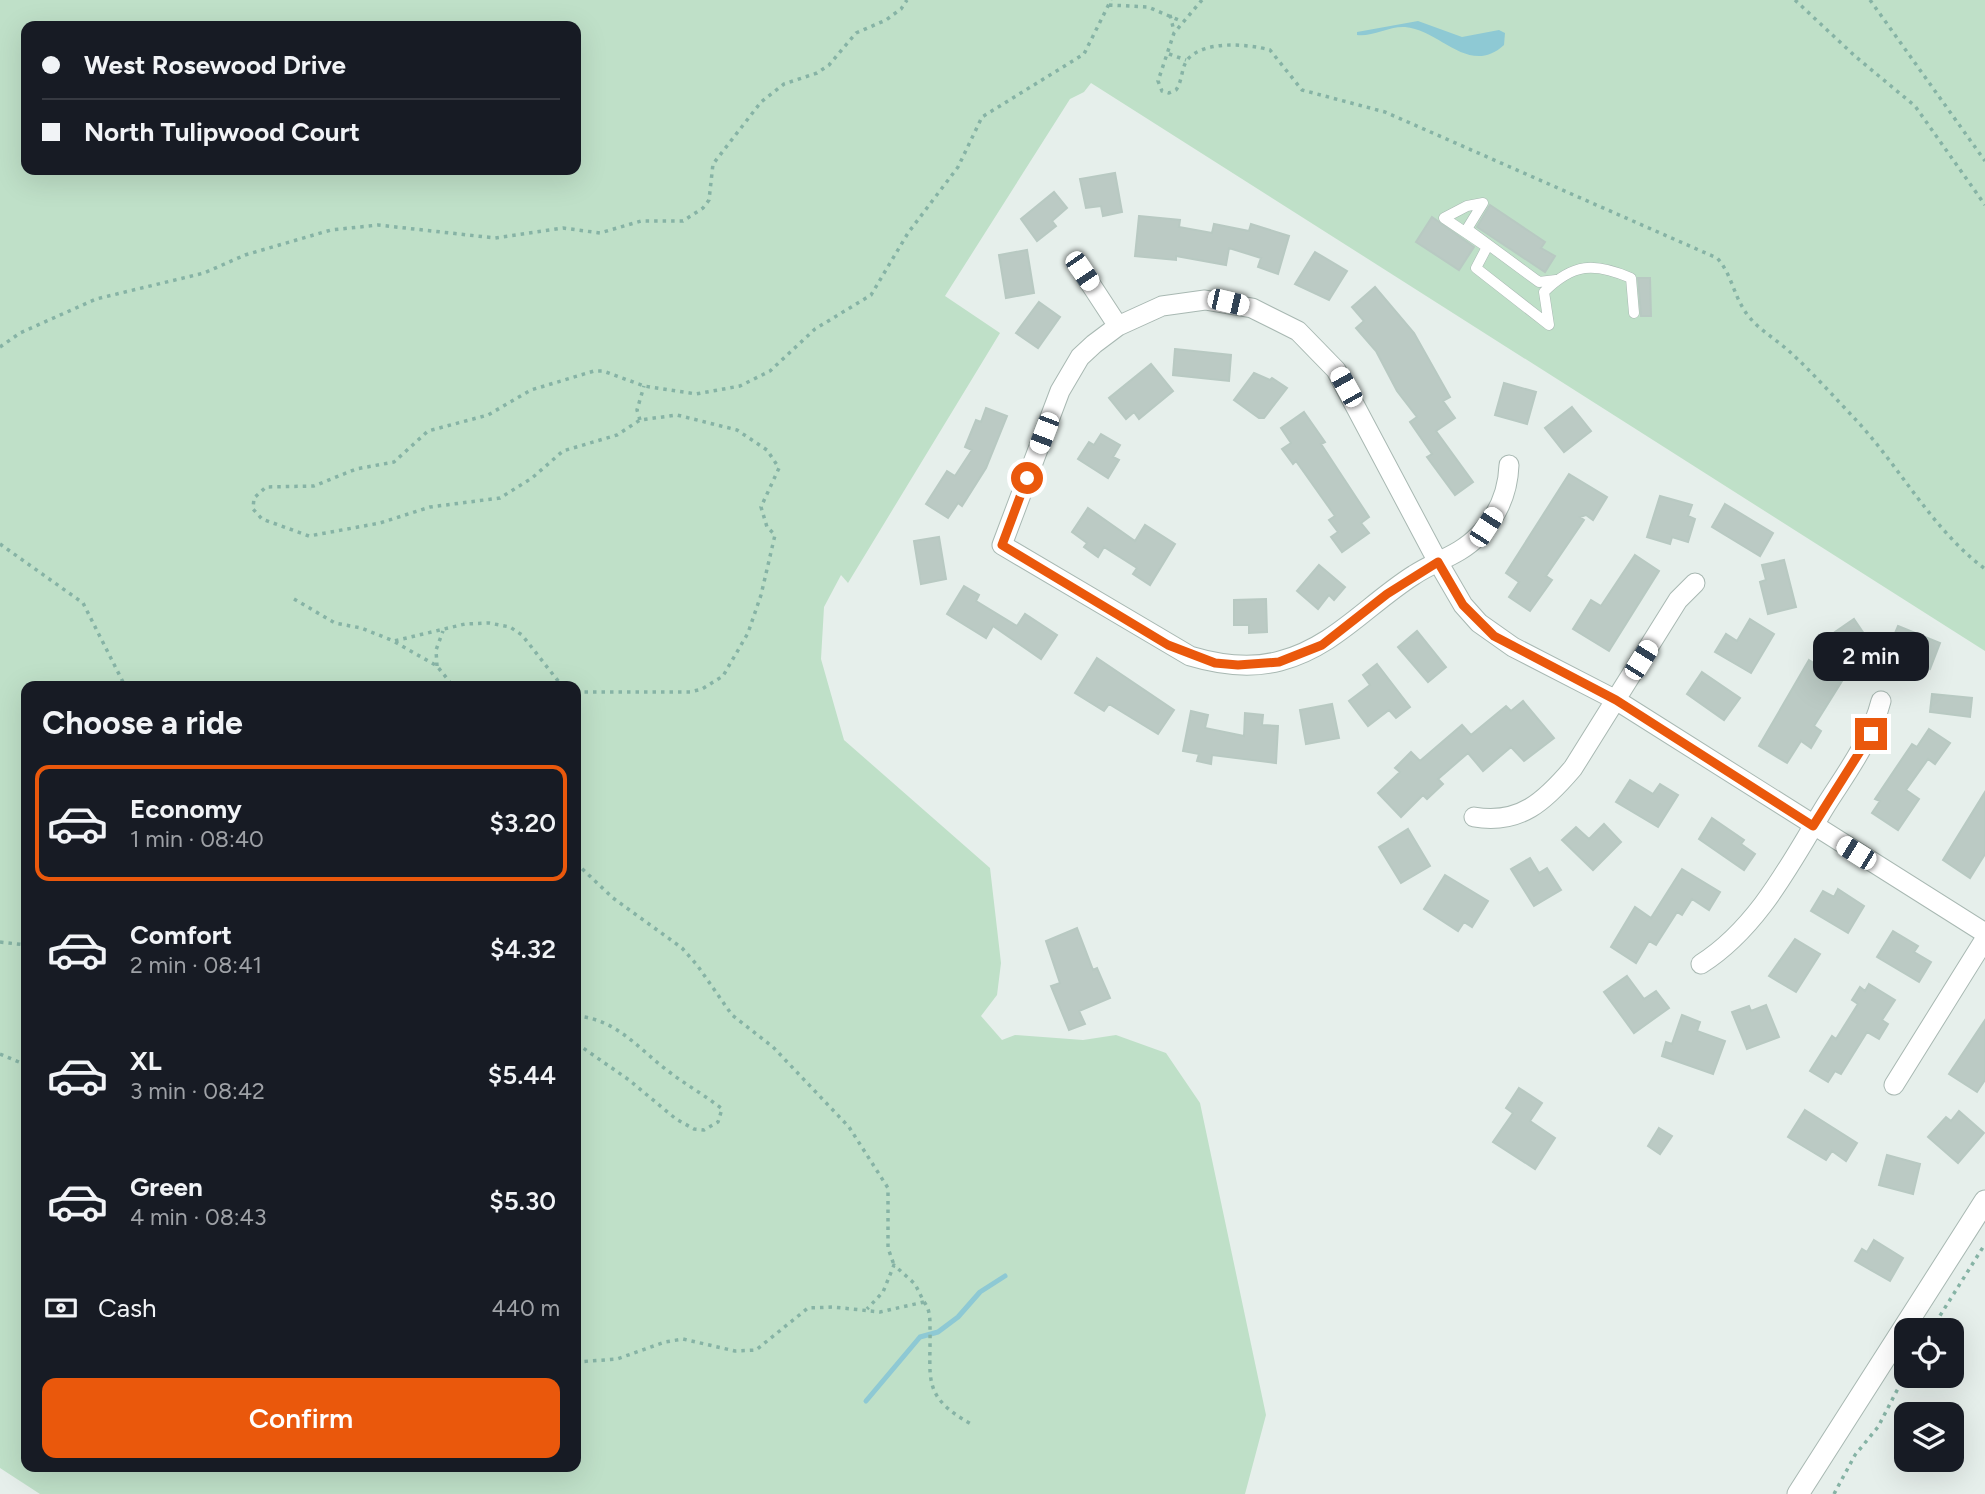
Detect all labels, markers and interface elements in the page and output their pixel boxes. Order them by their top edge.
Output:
text: West Rosewood Drive [84,49,346,81]
text: North Tulipwood Court [84,116,360,148]
car [1062,248,1103,294]
car [1206,287,1251,317]
car [1327,364,1366,410]
car [1027,410,1062,456]
route start [1011,462,1043,494]
car [1466,504,1507,550]
callout: 2 min [1813,632,1929,682]
car [1621,637,1662,683]
text: 2 min [1842,642,1900,670]
text: Choose a ride [42,704,243,742]
route end [1855,718,1887,750]
icon: car [46,792,109,855]
text: Economy [130,793,242,825]
text: $3.20 [490,807,556,839]
text: 1 min · 08:40 [130,825,264,853]
car [1833,833,1880,873]
icon: car [46,918,109,981]
text: Comfort [130,919,232,951]
text: $4.32 [490,933,556,965]
text: 2 min · 08:41 [130,951,262,979]
icon: car [46,1044,109,1107]
text: XL [130,1045,162,1077]
text: $5.44 [488,1059,556,1091]
text: 3 min · 08:42 [130,1077,265,1105]
icon: car [46,1170,109,1233]
text: Green [130,1171,203,1203]
text: $5.30 [489,1185,556,1217]
text: 4 min · 08:43 [130,1203,266,1231]
icon: cash [42,1289,80,1327]
text: Cash [98,1292,157,1324]
text: 440 m [491,1294,560,1322]
map controls [1894,1318,1964,1472]
button: locate [1894,1318,1964,1388]
button: Confirm [42,1378,560,1458]
button: layers [1894,1402,1964,1472]

